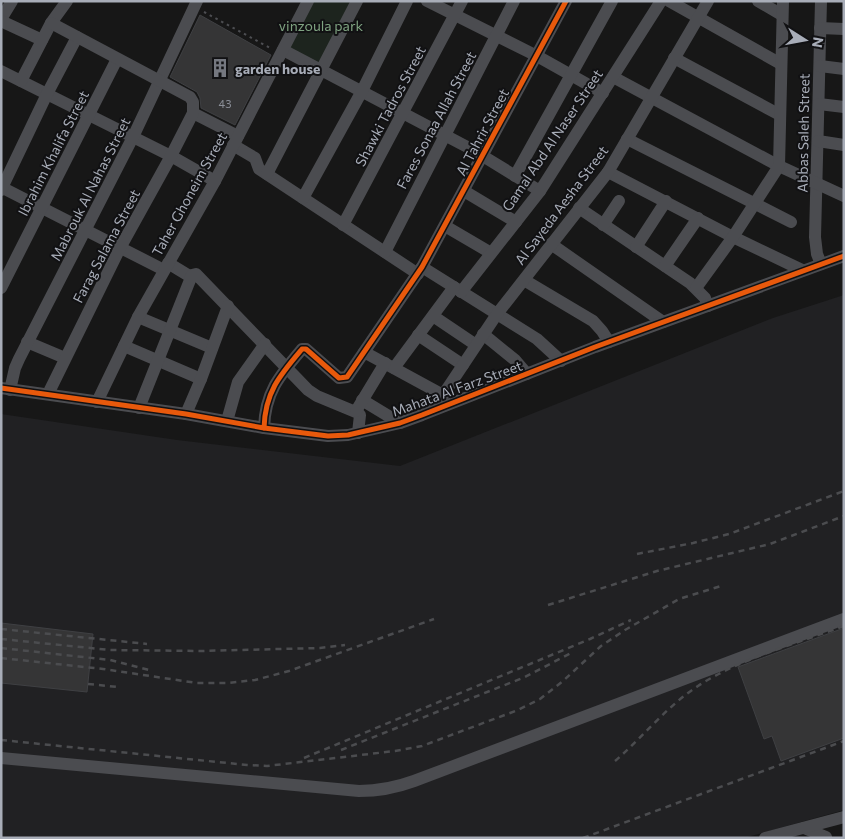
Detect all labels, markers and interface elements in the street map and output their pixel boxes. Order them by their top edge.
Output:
north arrow [780,15,830,65]
park label: vinzoula park [279,17,364,34]
text: N [809,36,828,49]
street label: Shawki Tadros Street [351,43,429,169]
street label: Fares Sonaa Allah Street [393,48,480,192]
building icon: garden house [209,57,231,79]
place label: garden house [235,60,320,77]
street label: Gamal Abd Al Naser Street [498,66,606,214]
street label: Abbas Saleh Street [793,73,813,193]
street label: Al Tahrir Street [452,85,512,178]
street label: Ibrahim Khalifa Street [14,87,92,218]
house number: 43 [219,97,231,110]
street label: Mabrouk Al Nahas Street [46,114,134,263]
street label: Taher Ghoneim Street [148,129,230,259]
street label: Al Sayeda Aesha Street [511,142,611,268]
street label: Farag Salama Street [69,186,143,306]
street label: Mahata Al Farz Street [390,356,525,419]

